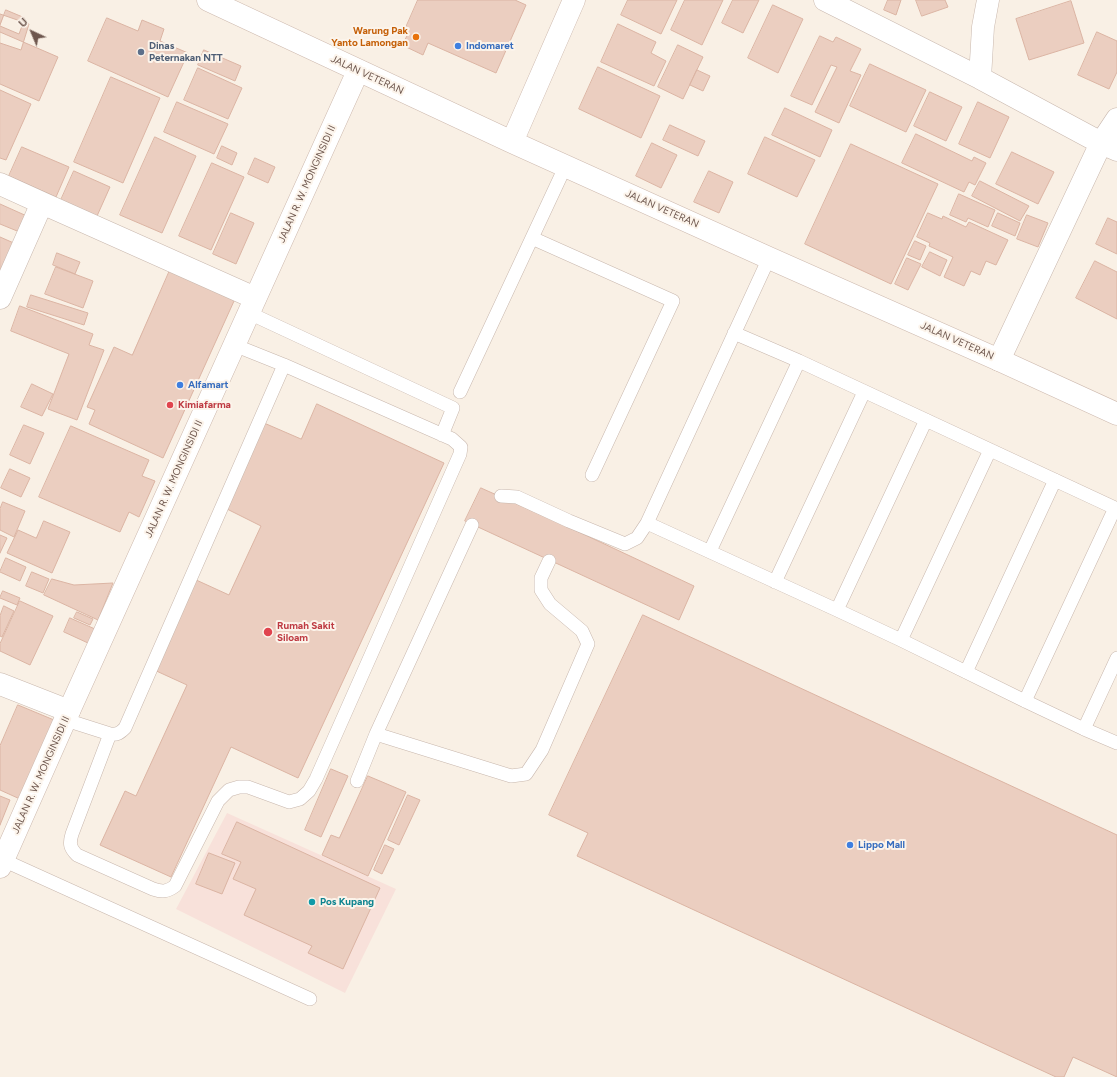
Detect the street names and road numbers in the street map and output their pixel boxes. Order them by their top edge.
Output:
street label: JALAN VETERAN [329,53,405,97]
street label: JALAN R. W. MONGINSIDI II [276,123,338,245]
street label: JALAN VETERAN [623,187,701,231]
street label: JALAN VETERAN [918,319,996,363]
street label: JALAN R. W. MONGINSIDI II [143,418,205,540]
street label: JALAN R. W. MONGINSIDI II [10,714,72,836]

